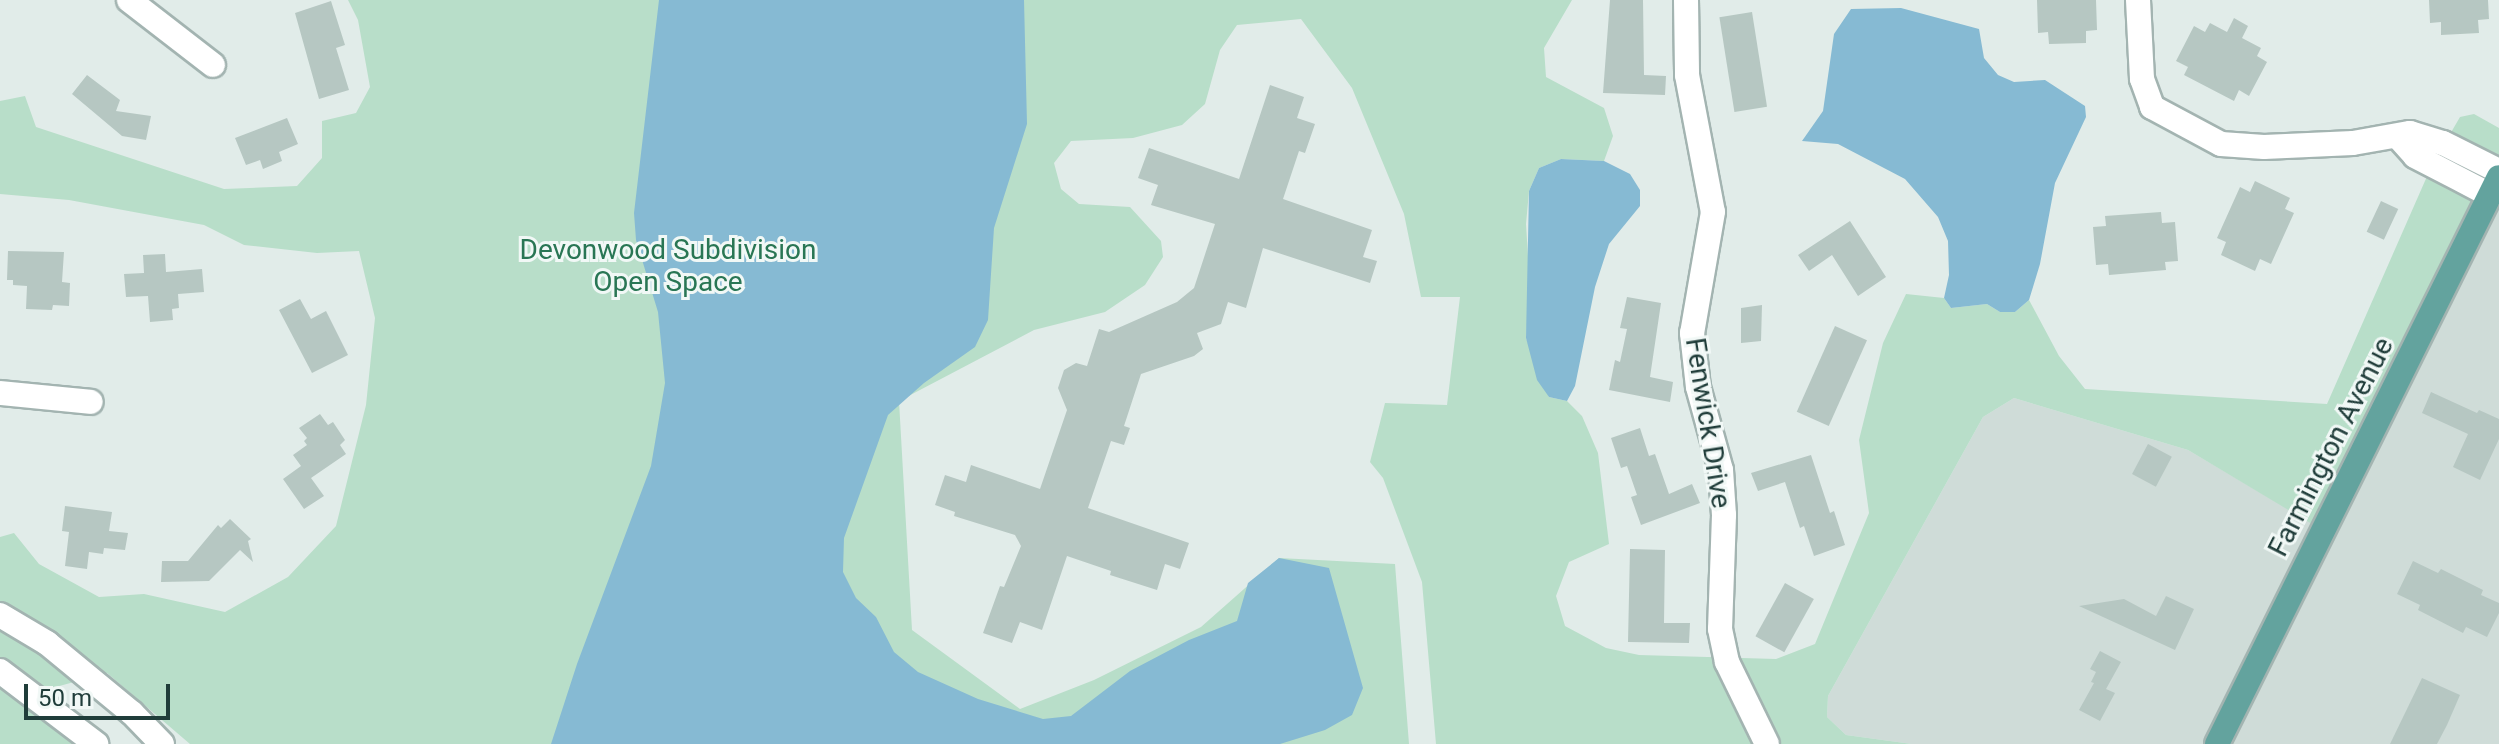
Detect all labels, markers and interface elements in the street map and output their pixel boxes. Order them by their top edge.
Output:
park label: Devonwood Subdivision Open Space [520,233,816,299]
street label: Farmington Avenue [2261,332,2401,562]
street label: Fenwick Drive [1678,335,1738,511]
scale bar [28,668,174,718]
text: 50 m [38,684,92,712]

